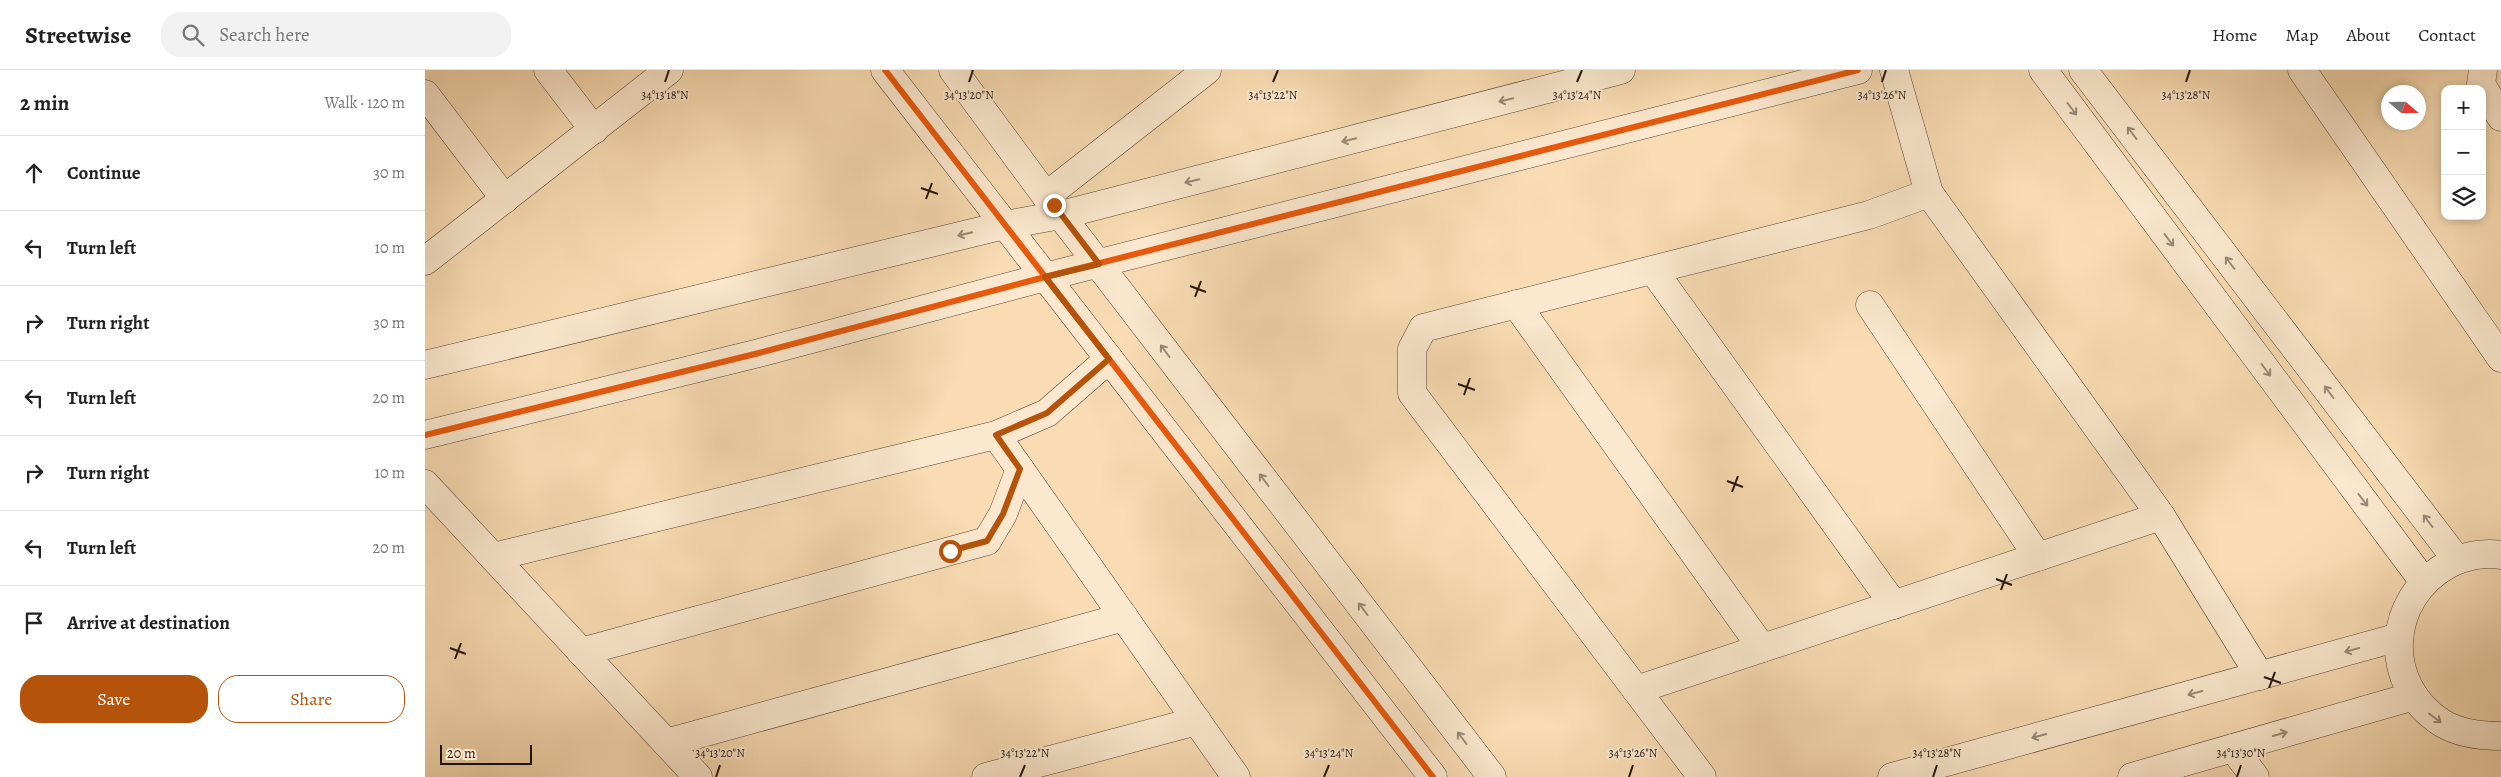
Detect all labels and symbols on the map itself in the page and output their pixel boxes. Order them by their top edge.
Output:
north arrow [2381,85,2426,130]
text: 34°13'18"N [641,87,689,103]
text: 34°13'20"N [944,87,994,103]
text: 34°13'22"N [1249,87,1298,103]
text: 34°13'24"N [1553,87,1602,103]
text: 34°13'26"N [1858,87,1907,103]
text: 34°13'28"N [2162,87,2211,103]
one-way arrow [1499,96,1515,105]
one-way arrow [2067,102,2077,116]
one-way arrow [2127,127,2138,140]
one-way arrow [1341,136,1357,146]
one-way arrow [1184,177,1200,186]
route end [1043,194,1066,217]
one-way arrow [958,230,974,239]
one-way arrow [2164,232,2174,246]
one-way arrow [2225,257,2236,270]
one-way arrow [1160,345,1171,358]
one-way arrow [2261,363,2271,377]
one-way arrow [2324,385,2334,399]
one-way arrow [1259,474,1270,487]
one-way arrow [2358,493,2368,507]
one-way arrow [2422,515,2433,528]
route start [939,540,962,563]
one-way arrow [1358,603,1369,616]
one-way arrow [2344,646,2360,655]
one-way arrow [2188,689,2204,699]
one-way arrow [2428,712,2441,723]
one-way arrow [2272,729,2288,739]
one-way arrow [1457,731,1467,745]
one-way arrow [2031,732,2047,742]
scale bar [440,742,533,765]
text: 34°13'20"N [695,745,745,761]
text: 34°13'22"N [1001,745,1050,761]
text: 34°13'24"N [1305,745,1354,761]
text: 34°13'26"N [1609,745,1658,761]
text: 34°13'28"N [1913,745,1962,761]
text: 34°13'30"N [2217,745,2266,761]

